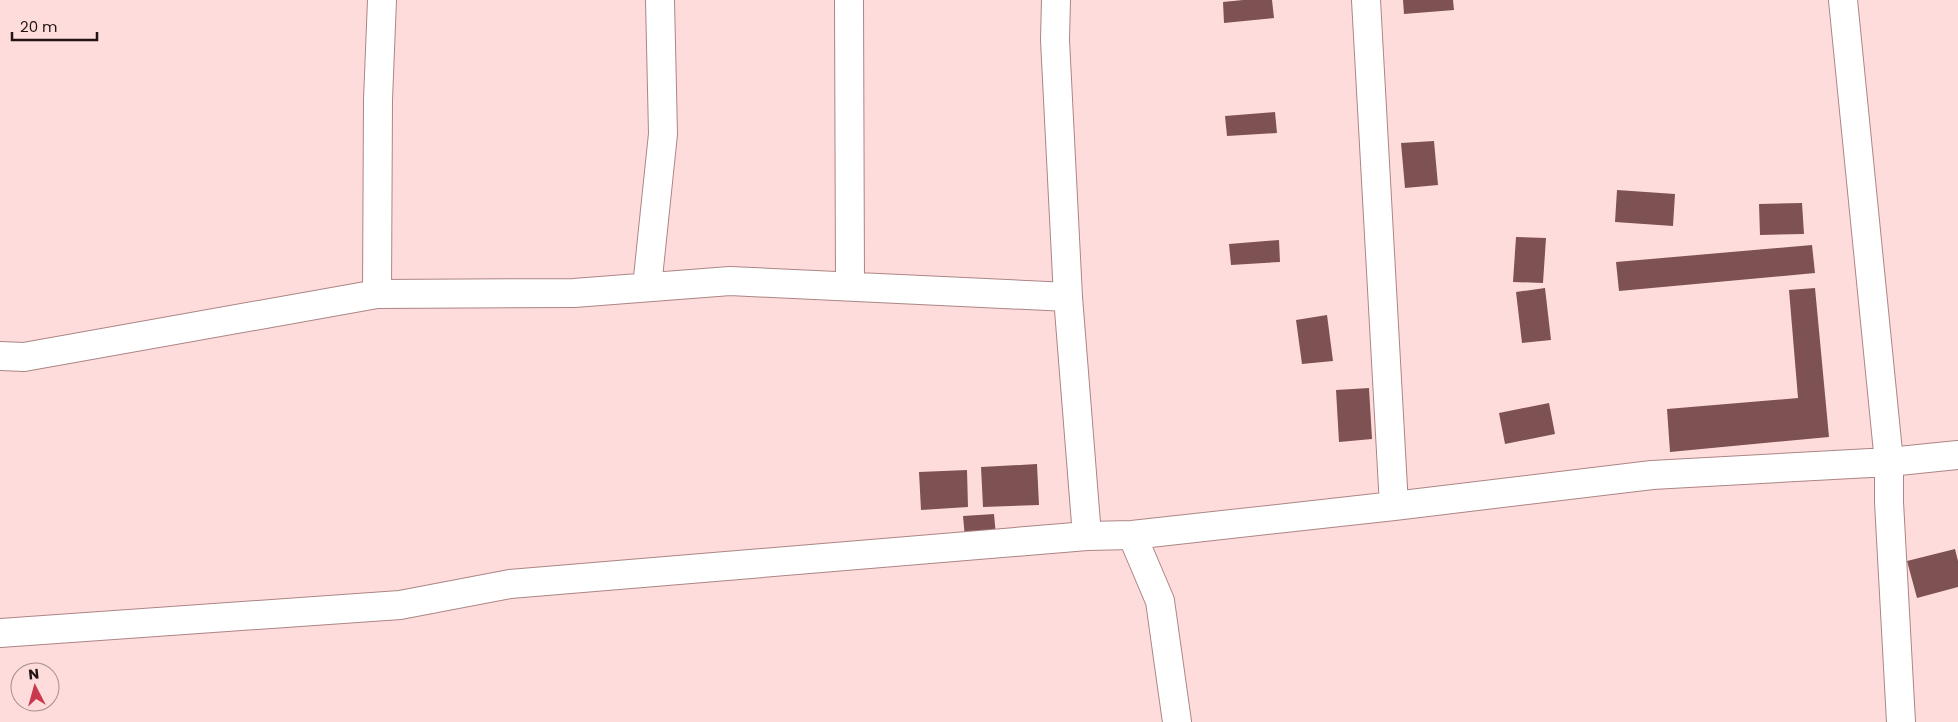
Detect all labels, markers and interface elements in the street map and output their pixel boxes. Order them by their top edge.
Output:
scale bar [12,10,98,42]
text: 20 m [20,16,58,37]
north arrow [10,662,60,712]
text: N [27,664,40,685]

